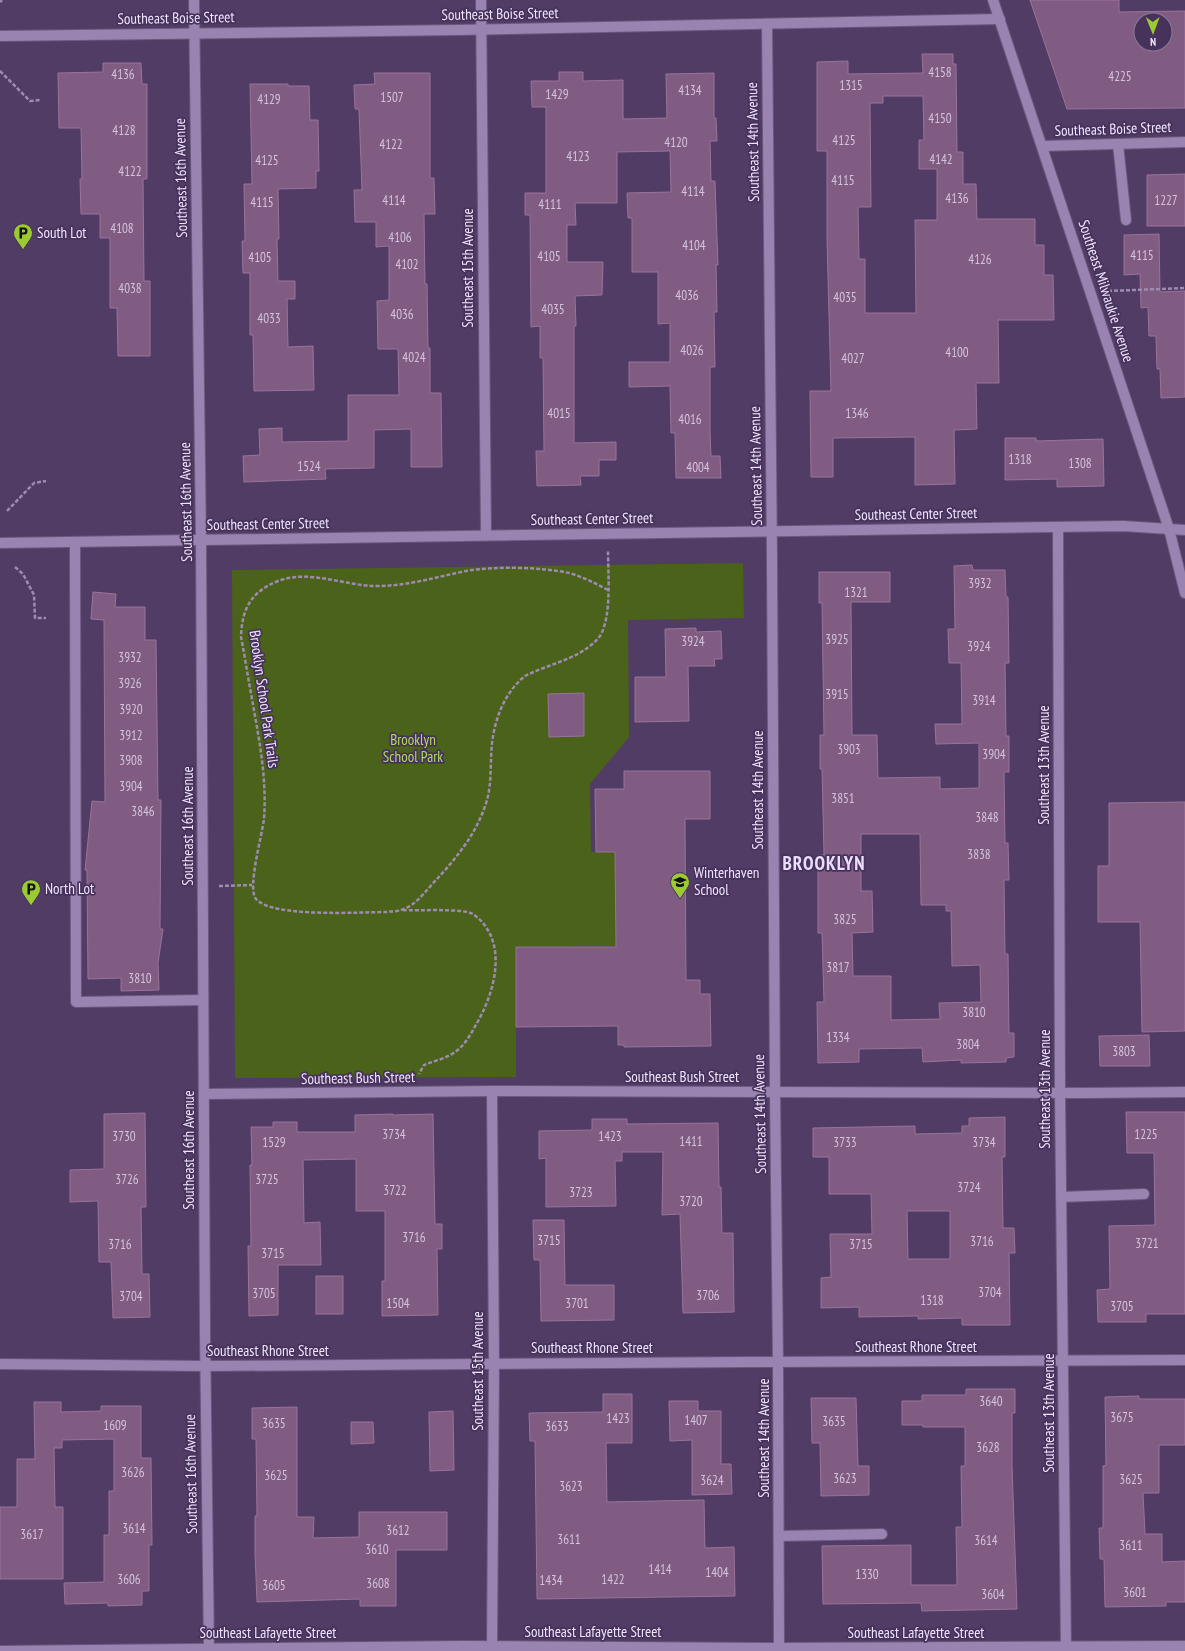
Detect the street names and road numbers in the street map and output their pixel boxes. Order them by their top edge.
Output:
street label: Southeast Boise Street [441,3,559,24]
street label: Southeast Boise Street [117,7,235,28]
street label: Southeast 14th Avenue [742,82,763,202]
street label: Southeast Boise Street [1054,117,1172,140]
street label: Southeast 16th Avenue [170,118,191,238]
street label: Southeast 15th Avenue [458,208,477,328]
street label: Southeast Milwaukie Avenue [1075,217,1138,364]
street label: Southeast 14th Avenue [745,406,766,526]
street label: Southeast 16th Avenue [175,442,196,562]
street label: Southeast Center Street [855,503,977,524]
street label: Southeast Center Street [531,508,653,529]
street label: Southeast Center Street [207,513,329,534]
street label: Brooklyn School Park Trails [245,629,284,769]
street label: Southeast 13th Avenue [1034,705,1053,825]
street label: Southeast 14th Avenue [748,730,767,850]
street label: Southeast 16th Avenue [178,766,197,886]
street label: Southeast 13th Avenue [1035,1029,1054,1149]
street label: Southeast 14th Avenue [749,1054,770,1174]
street label: Southeast Bush Street [301,1067,415,1088]
street label: Southeast Bush Street [625,1067,739,1086]
street label: Southeast 16th Avenue [179,1090,198,1210]
street label: Southeast 15th Avenue [468,1311,487,1431]
street label: Southeast Rhone Street [855,1337,977,1356]
street label: Southeast Rhone Street [531,1338,653,1357]
street label: Southeast Rhone Street [207,1341,329,1360]
street label: Southeast 13th Avenue [1039,1353,1058,1473]
street label: Southeast 14th Avenue [754,1378,773,1498]
street label: Southeast 16th Avenue [180,1414,201,1534]
street label: Southeast Lafayette Street [525,1622,661,1641]
street label: Southeast Lafayette Street [200,1623,336,1642]
street label: Southeast Lafayette Street [848,1623,984,1642]

